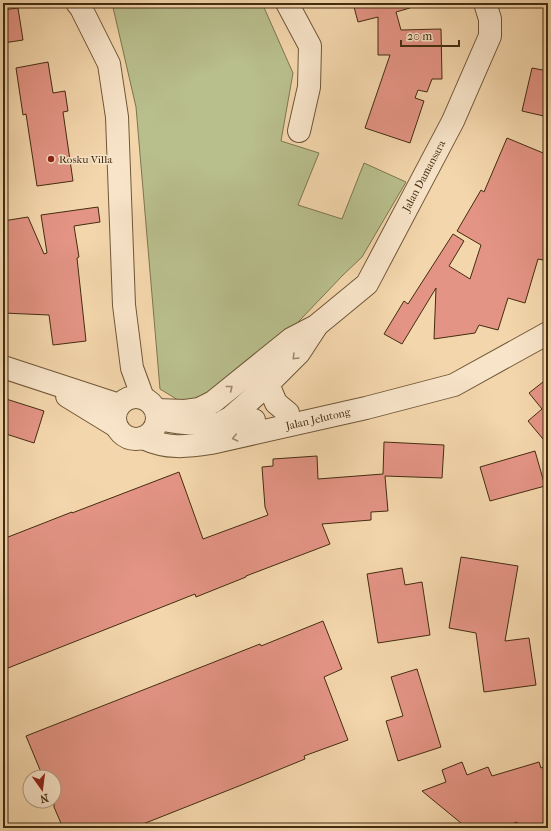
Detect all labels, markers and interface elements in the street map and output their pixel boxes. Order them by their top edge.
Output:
scale bar [401,22,459,48]
text: 20 m [407,29,432,43]
street label: Jalan Damansara [399,137,449,215]
place label: Rosku Villa [59,153,113,166]
marker: Rosku Villa [46,154,56,164]
one-way arrow [292,352,300,360]
one-way arrow [225,386,232,393]
street label: Jalan Jelutong [283,405,352,433]
one-way arrow [232,433,238,441]
north arrow [22,769,62,809]
text: N [38,791,50,806]

